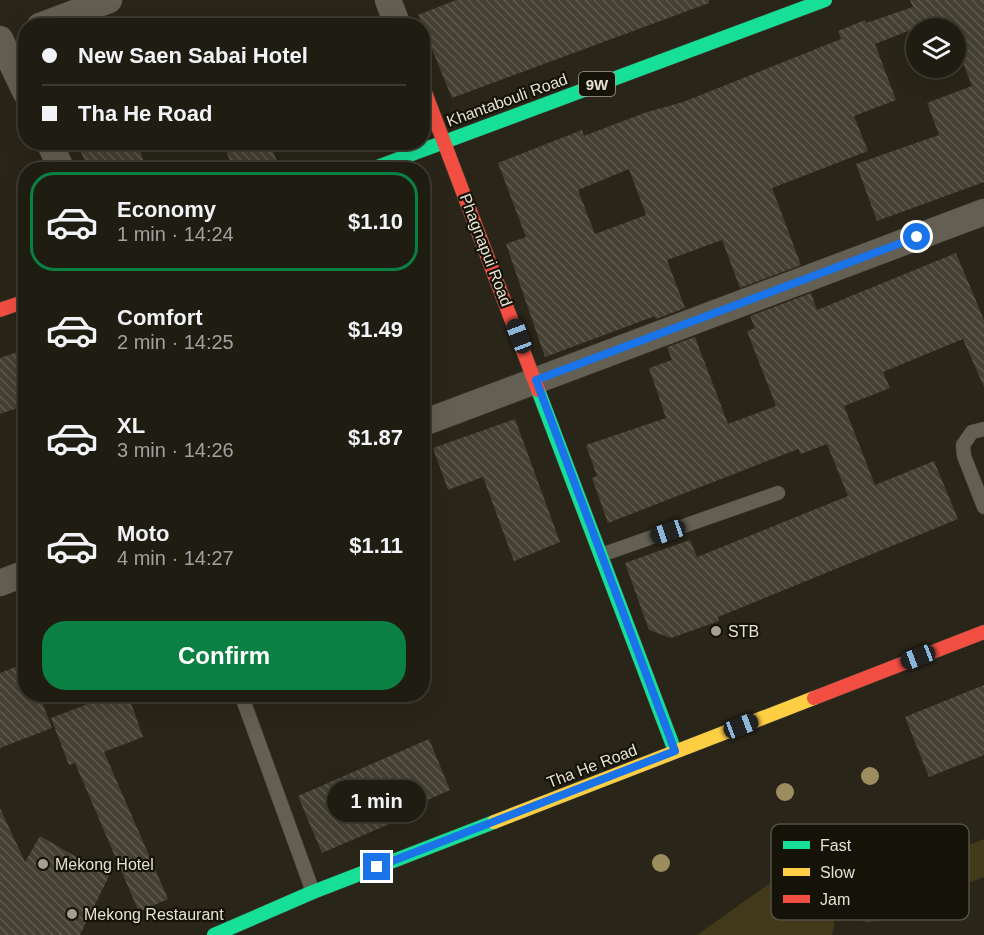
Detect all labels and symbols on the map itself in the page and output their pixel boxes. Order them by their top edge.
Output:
street label: Khantabouli Road [444,70,570,130]
road number: 9W [579,72,615,96]
street label: Phagnapui Road [457,191,515,309]
route start [903,223,930,250]
car [504,316,534,356]
car [648,518,688,546]
place label: STB [728,623,759,640]
marker: STB [709,624,723,638]
car [898,642,938,672]
car [721,711,761,741]
street label: Tha He Road [545,741,639,791]
callout: 1 min [328,780,427,822]
legend [771,824,969,920]
text: Fast [820,837,852,854]
route end [363,853,390,880]
place label: Mekong Hotel [55,856,154,873]
marker: Mekong Hotel [36,857,50,871]
text: Slow [820,864,855,881]
text: Jam [820,891,850,908]
place label: Mekong Restaurant [84,906,224,923]
marker: Mekong Restaurant [65,907,79,921]

